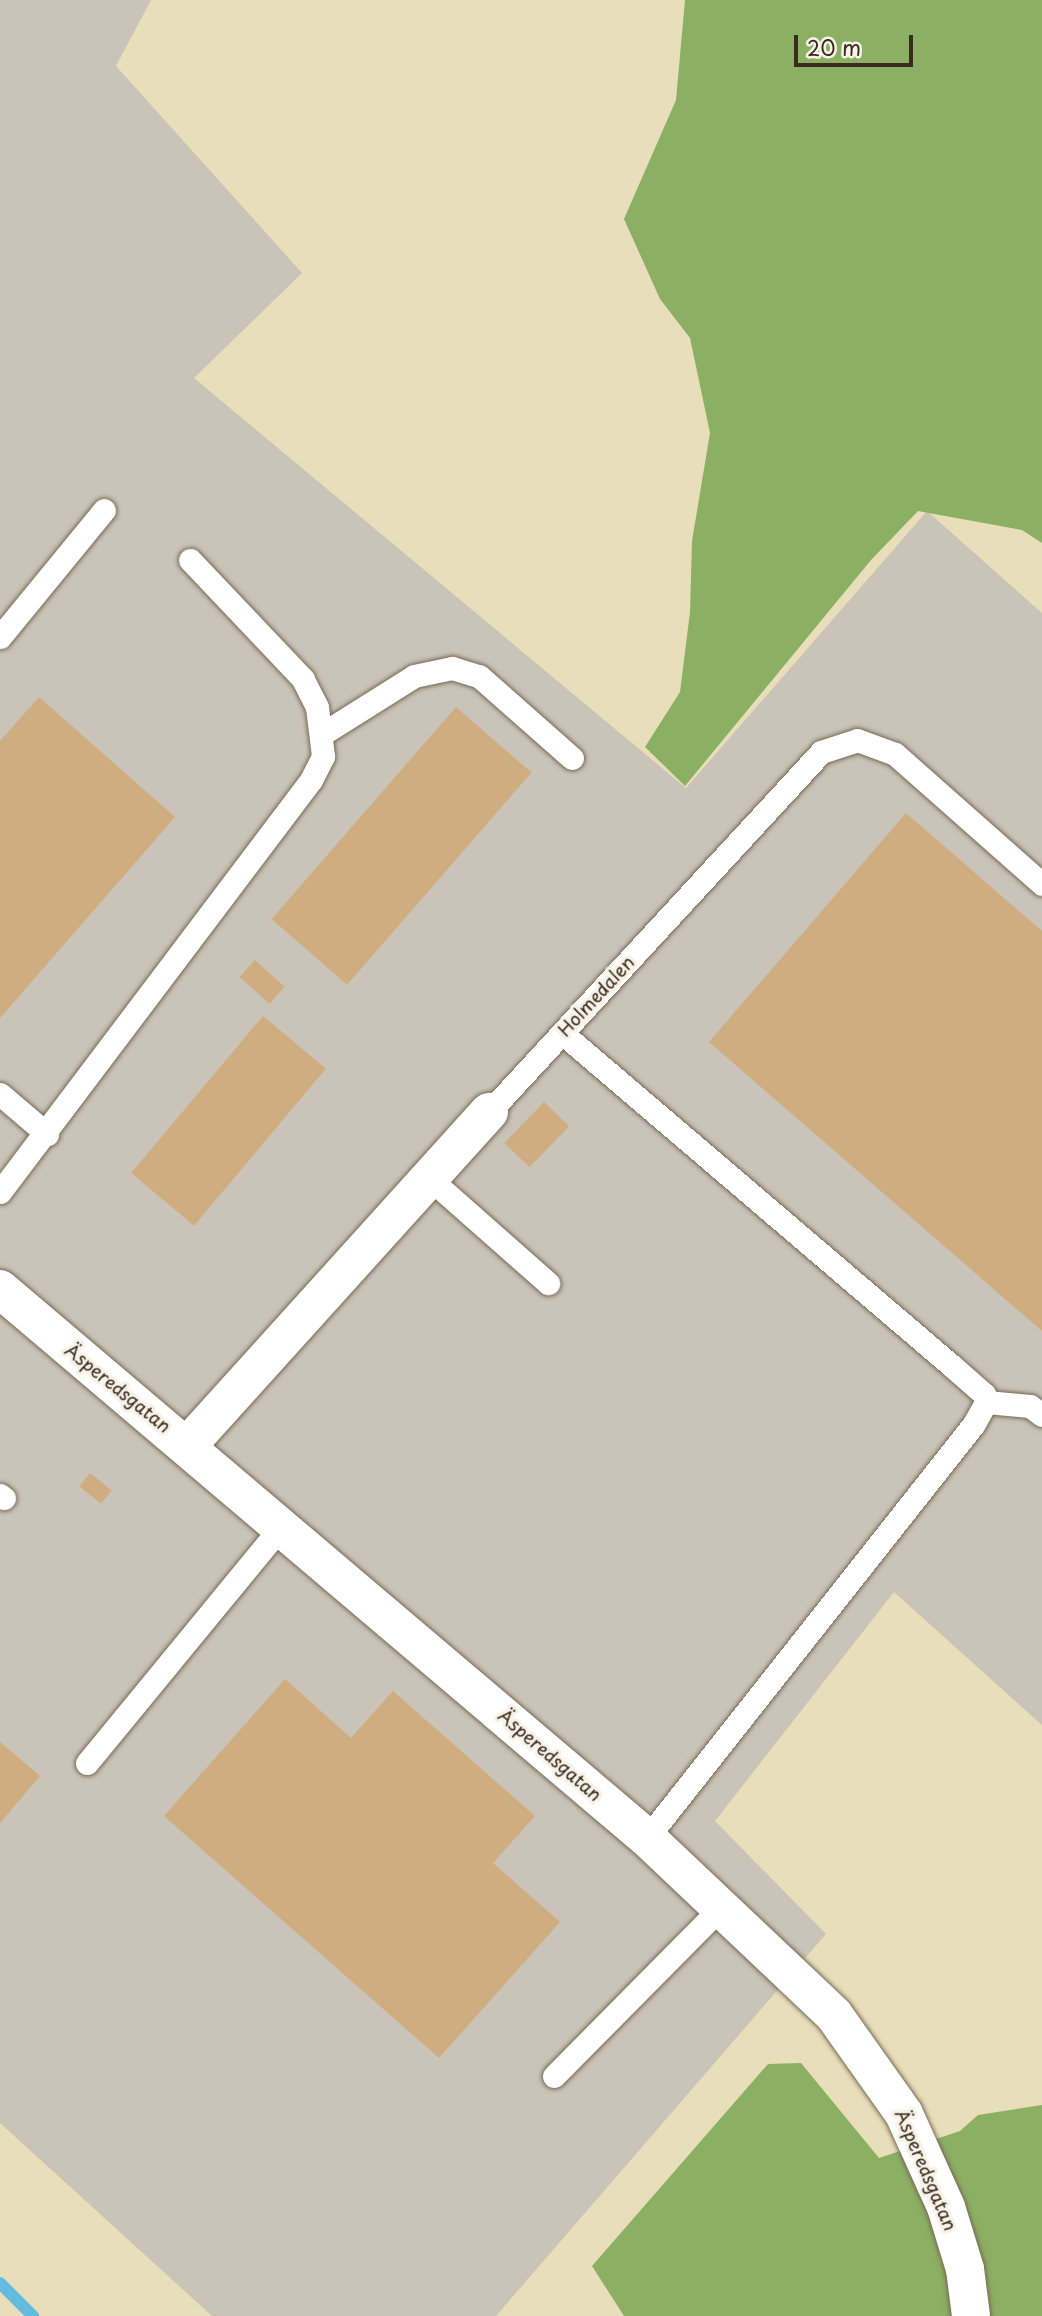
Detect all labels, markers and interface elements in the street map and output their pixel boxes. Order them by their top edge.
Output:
scale bar [797,21,916,65]
text: 20 m [807,31,861,63]
street label: Holmedalen [553,951,639,1041]
street label: Äsperedsgatan [61,1339,175,1437]
street label: Äsperedsgatan [494,1704,606,1806]
street label: Äsperedsgatan [891,2106,961,2234]

